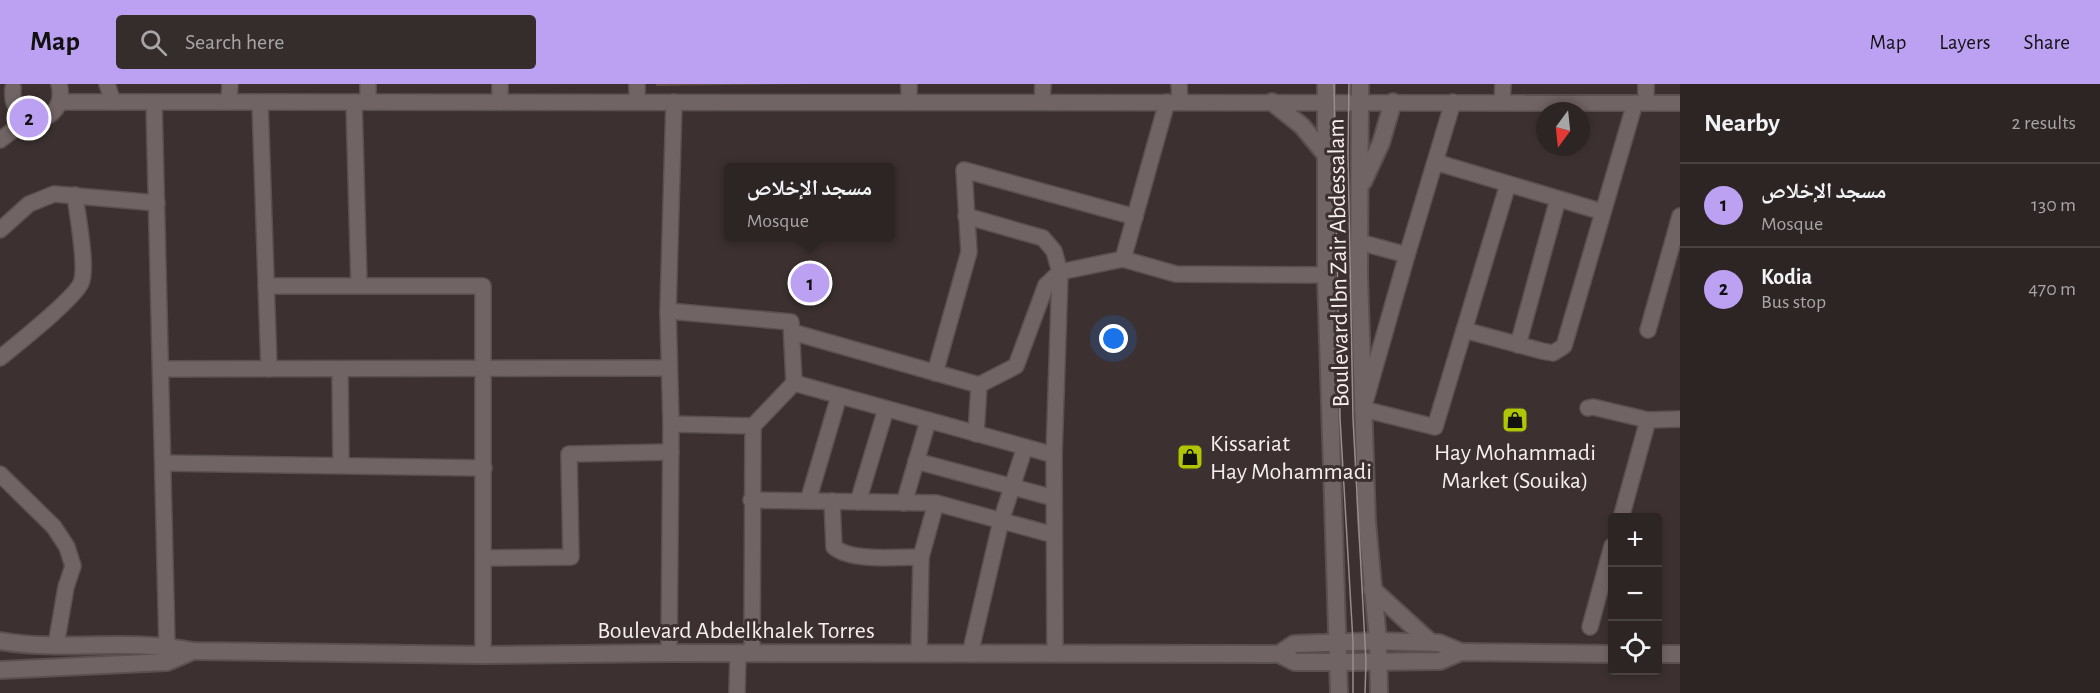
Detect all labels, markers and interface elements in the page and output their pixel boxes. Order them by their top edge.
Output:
search box [116,15,536,69]
icon: search [137,26,170,59]
text: Map [30,28,80,56]
text: Search here [185,31,284,53]
text: Map [1870,32,1906,53]
text: Layers [1939,32,1990,53]
text: Share [2023,32,2070,53]
pin: 2 [9,96,48,141]
north arrow [1536,102,1590,156]
text: Nearby [1704,110,1780,136]
text: 2 results [2012,113,2076,133]
street label: Boulevard Ibn Zair Abdessalam [1324,118,1354,408]
popup [724,163,895,241]
text: مسجد الإخلاص [747,177,872,199]
text: مسجد الإخلاص [1761,180,1887,202]
text: 1 [1720,195,1727,215]
text: 130 m [2031,195,2076,215]
text: Mosque [747,211,809,231]
text: Mosque [1761,214,1823,234]
pin: 1 [790,260,830,306]
text: Kodia [1761,266,1812,288]
text: 2 [1719,279,1728,299]
text: 470 m [2028,279,2076,299]
text: Bus stop [1761,292,1826,312]
your location [1099,324,1128,353]
shop icon: Hay Mohammadi Market (Souika) [1500,405,1530,435]
place label: Kissariat Hay Mohammadi [1210,432,1372,484]
place label: Hay Mohammadi Market (Souika) [1434,441,1596,493]
shop icon: Kissariat Hay Mohammadi [1175,442,1205,472]
map controls [1608,513,1662,675]
button: + [1608,513,1662,567]
button: − [1608,567,1662,621]
street label: Boulevard Abdelkhalek Torres [597,619,875,643]
button: locate [1608,621,1662,675]

